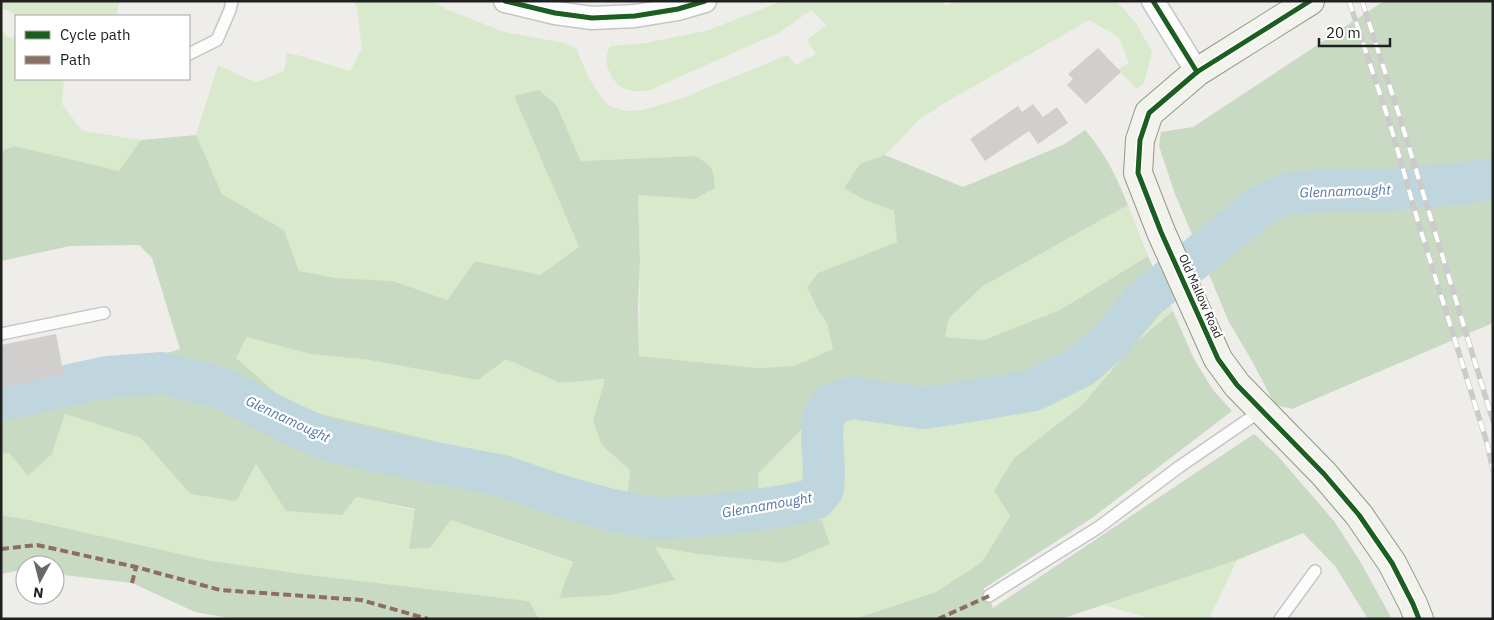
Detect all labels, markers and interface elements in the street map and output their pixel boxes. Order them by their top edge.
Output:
legend [15,15,190,80]
scale bar [1319,15,1390,47]
text: 20 m [1326,23,1361,42]
text: Cycle path [60,25,131,44]
text: Path [60,50,91,69]
water label: Glennamought [1299,180,1391,202]
street label: Old Mallow Road [1176,252,1226,340]
water label: Glennamought [243,392,334,447]
water label: Glennamought [721,488,814,522]
north arrow [15,555,65,605]
text: N [32,583,45,602]

